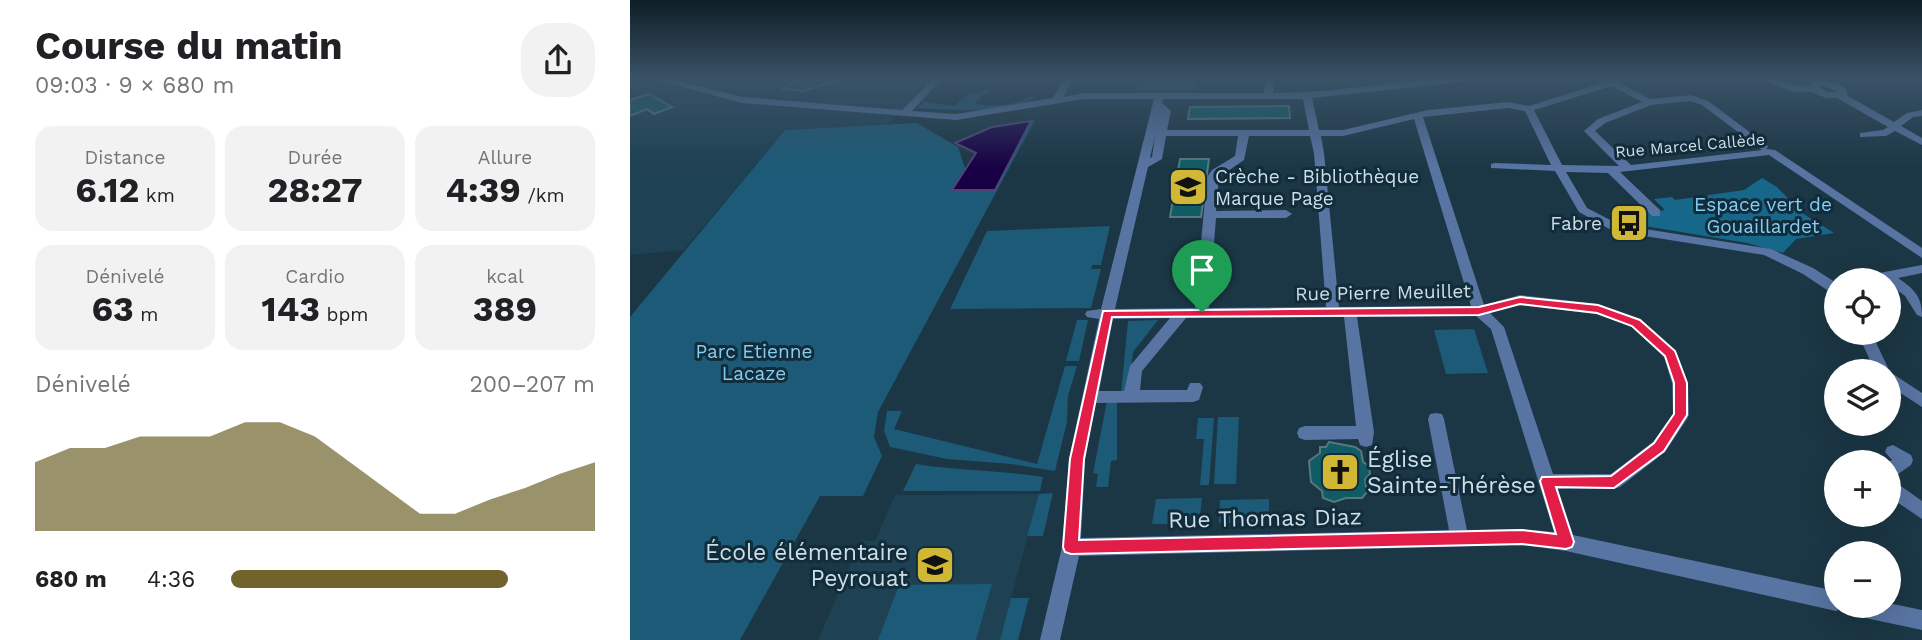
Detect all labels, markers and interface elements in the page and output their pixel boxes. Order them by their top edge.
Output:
button: share [521,23,595,97]
text: Course du matin [35,24,343,68]
text: 09:03 · 9 × 680 m [35,72,234,99]
street label: Rue Marcel Callède [1614,129,1766,162]
text: Distance [85,146,165,169]
text: Durée [288,146,342,169]
text: Allure [478,146,532,169]
place label: Crèche - Bibliothèque Marque Page [1215,165,1419,210]
school or university icon: Crèche - Bibliothèque Marque Page [1167,166,1209,208]
text: 6.12 [75,169,139,211]
text: 28:27 [268,169,362,211]
text: 4:39 [445,169,521,211]
text: km [139,184,175,207]
text: /km [521,184,565,207]
park label: Espace vert de Gouaillardet [1694,193,1832,238]
bus stop icon: Fabre [1608,202,1650,244]
place label: Fabre [1550,212,1602,235]
pin [1172,240,1232,312]
icon: arrive [1183,251,1221,289]
text: Dénivelé [85,265,165,288]
text: Cardio [285,265,345,288]
text: kcal [486,265,524,288]
map controls [1824,268,1901,618]
button: locate [1824,268,1901,345]
street label: Rue Pierre Meuillet [1295,279,1471,306]
text: 63 [92,288,134,330]
text: 143 [262,288,320,330]
text: 389 [473,288,537,330]
text: m [134,303,158,326]
text: bpm [320,303,368,326]
park label: Parc Etienne Lacaze [695,340,813,385]
button: layers [1824,359,1901,436]
text: Dénivelé [35,371,131,398]
text: 200–207 m [469,371,595,398]
place label: Église Sainte-Thérèse [1367,446,1536,499]
button: + [1824,450,1901,527]
church icon: Église Sainte-Thérèse [1319,451,1361,493]
street label: Rue Thomas Diaz [1168,503,1362,534]
place label: École élémentaire Peyrouat [705,539,908,592]
button: − [1824,541,1901,618]
school or university icon: École élémentaire Peyrouat [914,544,956,586]
text: 680 m [35,566,107,593]
text: 4:36 [147,566,195,593]

